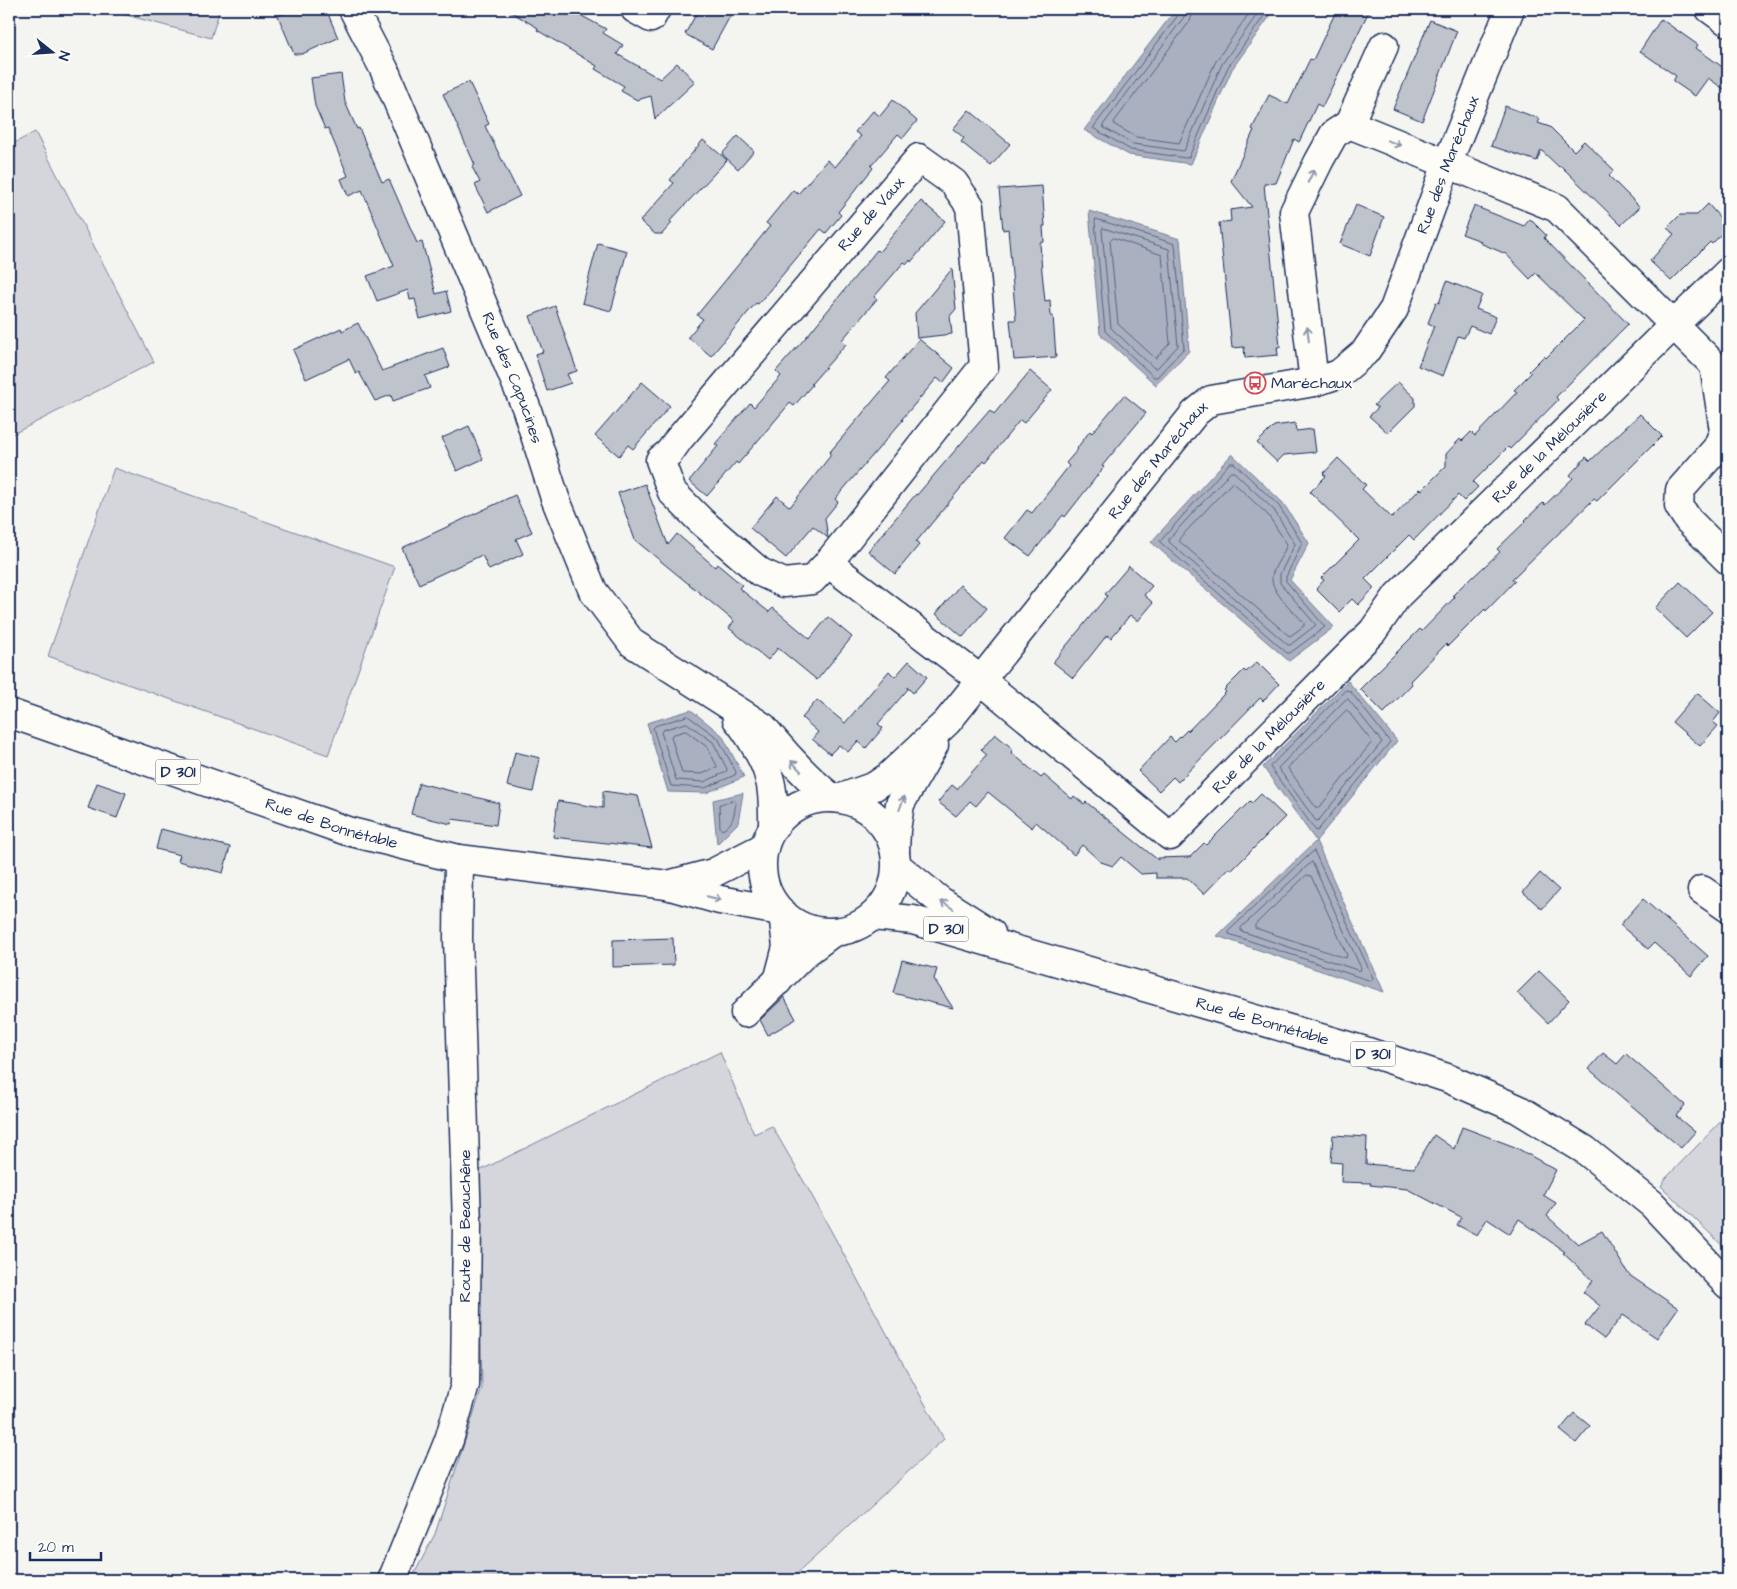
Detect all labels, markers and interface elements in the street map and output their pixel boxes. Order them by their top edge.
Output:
north arrow [28,28,78,78]
text: N [53,48,74,63]
street label: Rue des Maréchaux [1411,92,1485,237]
one-way arrow [1386,138,1401,148]
one-way arrow [1307,169,1316,184]
street label: Rue de Vaux [833,172,910,256]
street label: Rue des Capucines [476,309,548,446]
one-way arrow [1303,326,1313,342]
bus stop icon: Maréchaux [1243,371,1267,395]
place label: Maréchaux [1271,372,1352,394]
street label: Rue de la Mélousière [1487,385,1612,508]
street label: Rue des Maréchaux [1103,396,1213,524]
street label: Rue de la Mélousière [1207,674,1331,798]
one-way arrow [790,759,802,772]
road number: D 301 [156,760,200,784]
street label: Rue de Bonnétable [262,792,400,854]
one-way arrow [898,796,907,811]
one-way arrow [705,894,721,903]
one-way arrow [940,899,954,909]
road number: D 301 [924,916,968,942]
street label: Rue de Bonnétable [1193,992,1332,1051]
road number: D 301 [1350,1042,1396,1066]
street label: Route de Beauchêne [454,1149,476,1302]
scale bar [30,1529,101,1561]
text: 20 m [38,1537,74,1558]

